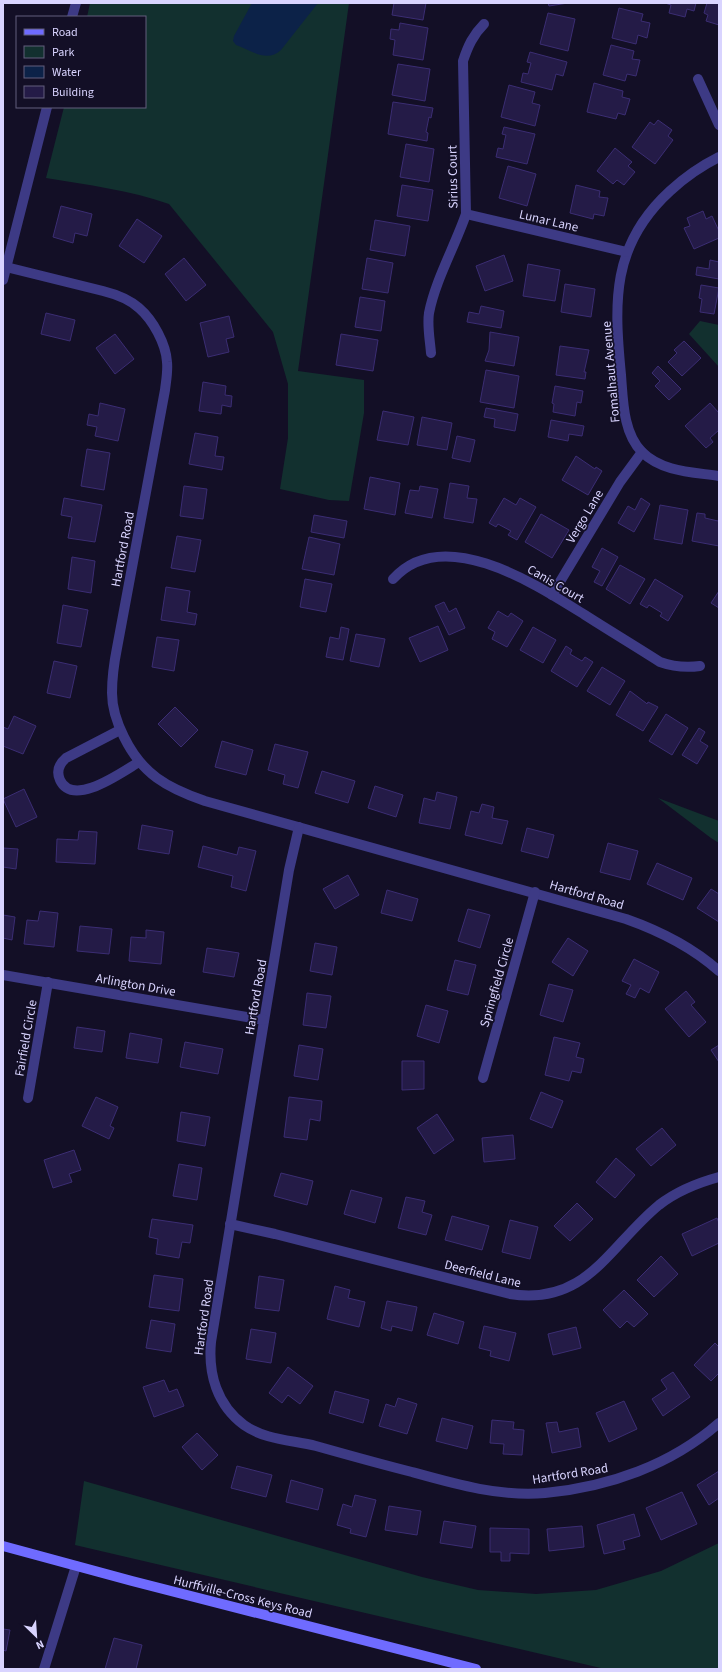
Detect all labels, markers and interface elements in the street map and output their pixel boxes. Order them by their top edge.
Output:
legend [16,16,146,108]
text: Road [52,24,78,41]
text: Park [52,44,74,61]
text: Water [52,64,82,81]
text: Building [52,84,94,101]
street label: Sirius Court [443,145,463,209]
street label: Lunar Lane [517,205,580,237]
street label: Fomalhaut Avenue [598,320,624,423]
street label: Vergo Lane [562,486,608,547]
street label: Hartford Road [107,510,139,589]
street label: Canis Court [524,560,588,608]
street label: Hartford Road [547,876,626,914]
street label: Springfield Circle [476,935,518,1029]
street label: Hartford Road [240,958,272,1036]
street label: Arlington Drive [94,969,177,1001]
street label: Fairfield Circle [10,998,42,1078]
street label: Deerfield Lane [443,1256,523,1292]
street label: Hartford Road [190,1278,218,1356]
street label: Hartford Road [531,1459,609,1489]
street label: Hurffville-Cross Keys Road [171,1571,314,1623]
north arrow [16,1616,56,1656]
text: N [34,1636,47,1653]

